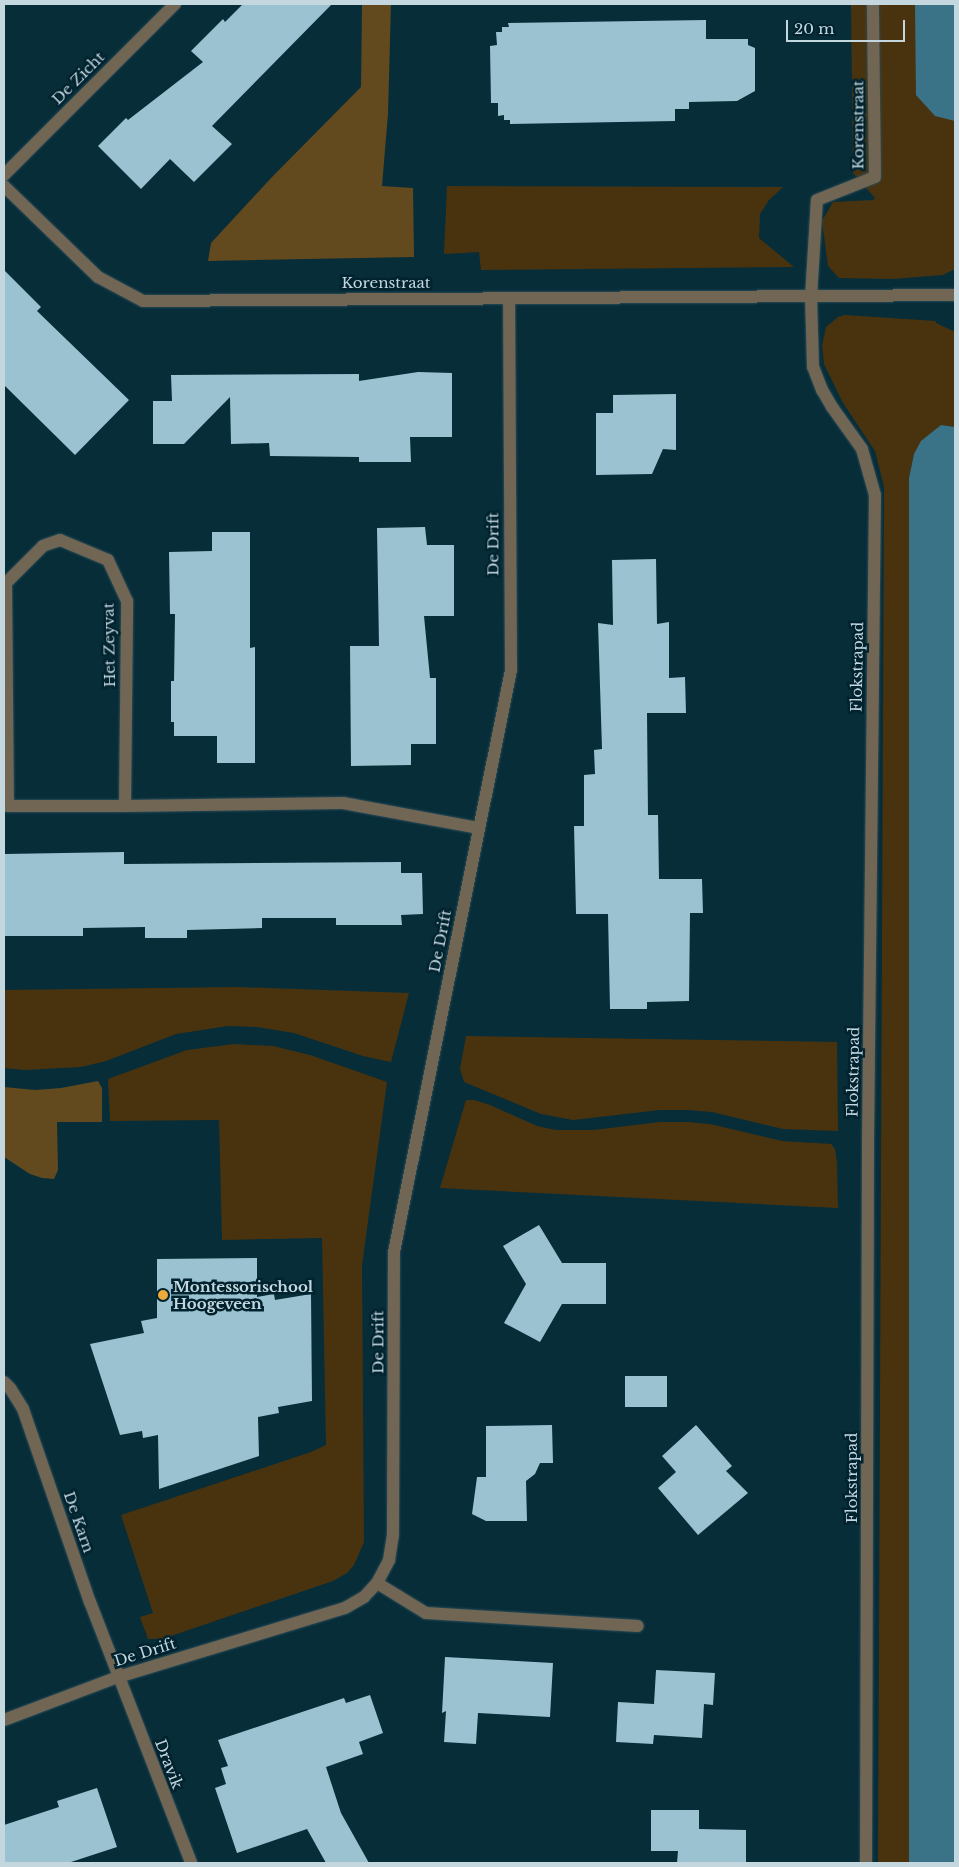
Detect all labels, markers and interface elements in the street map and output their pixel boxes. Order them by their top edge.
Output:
scale bar [789,10,908,42]
text: 20 m [794,19,834,38]
street label: De Zicht [48,48,108,108]
street label: Korenstraat [849,81,867,169]
street label: Korenstraat [342,274,430,292]
street label: De Drift [484,512,502,576]
street label: Het Zeyvat [99,603,119,687]
street label: Flokstrapad [847,622,867,712]
street label: De Drift [425,908,455,974]
street label: Flokstrapad [843,1027,863,1117]
place label: Montessorischool Hoogeveen [173,1277,313,1312]
marker: Montessorischool Hoogeveen [157,1289,169,1301]
street label: De Drift [369,1310,387,1374]
street label: Flokstrapad [843,1433,861,1523]
street label: De Karn [60,1489,98,1555]
street label: De Drift [112,1634,178,1670]
street label: Dravik [151,1737,187,1791]

